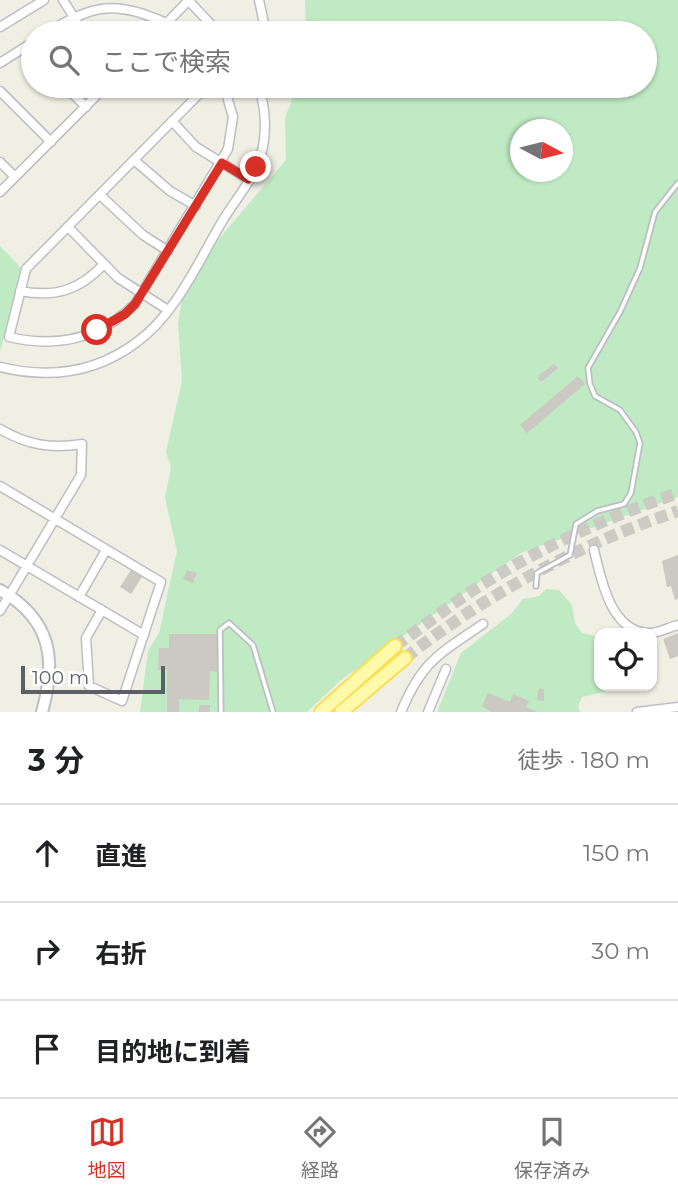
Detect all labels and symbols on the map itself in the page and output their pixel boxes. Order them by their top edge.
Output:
north arrow [510,119,573,182]
route end [240,151,271,182]
route start [81,314,112,345]
scale bar [21,663,164,695]

